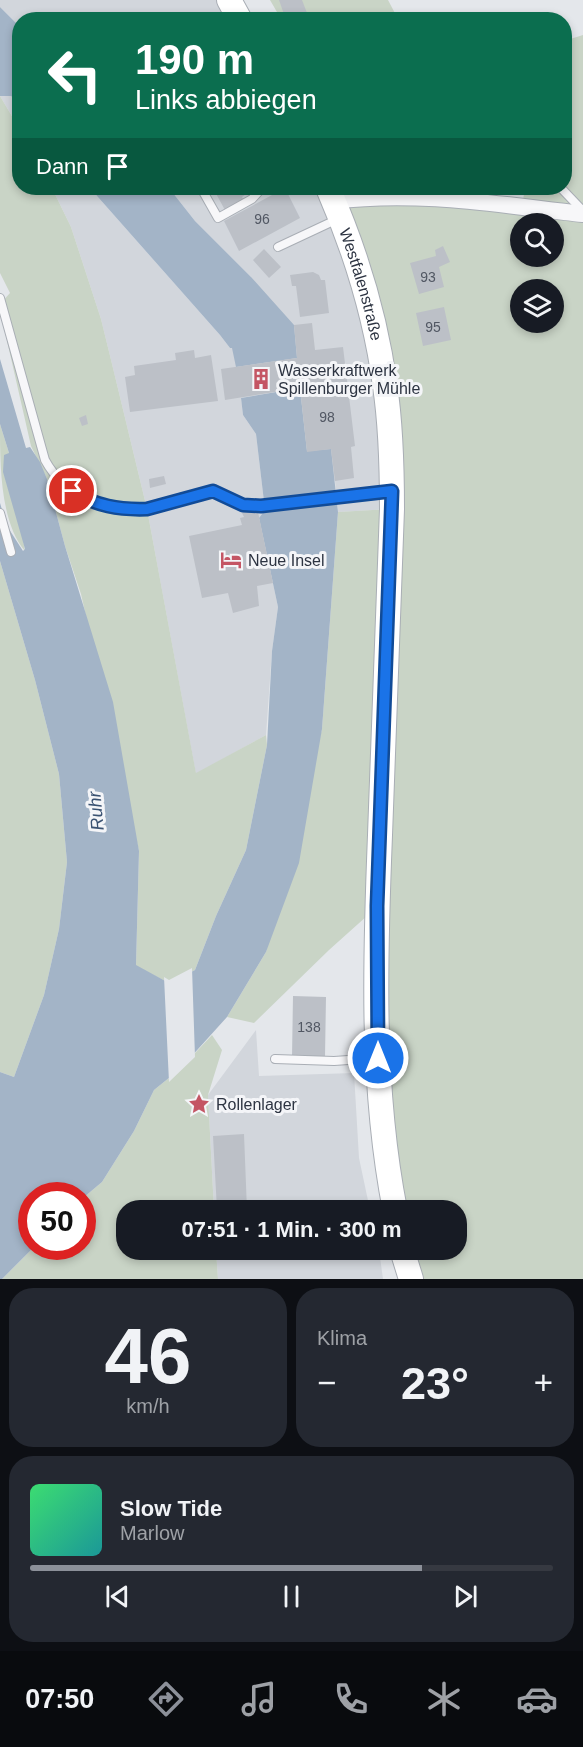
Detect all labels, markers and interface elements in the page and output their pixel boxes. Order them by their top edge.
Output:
icon: left [36,36,114,114]
text: 190 m [135,36,254,83]
text: Links abbiegen [135,85,317,115]
icon: arrive [101,150,134,183]
text: Dann [36,154,89,179]
house number: 96 [254,211,270,227]
map controls [510,213,564,333]
button: search [510,213,564,267]
street label: Westfalenstraße [337,226,386,342]
house number: 93 [420,269,436,285]
button: layers [510,279,564,333]
house number: 95 [425,319,441,335]
place label: Wasserkraftwerk Spillenburger Mühle [278,362,420,397]
building icon: Wasserkraftwerk Spillenburger Mühle [249,367,273,391]
house number: 98 [319,409,335,425]
pin [46,465,97,516]
icon: arrive [55,474,88,507]
hotel icon: Neue Insel [219,548,243,572]
place label: Neue Insel [248,552,325,569]
water label: Ruhr [84,790,108,831]
house number: 138 [297,1019,321,1035]
position arrow [346,1026,410,1090]
place icon: Rollenlager [187,1092,211,1116]
place label: Rollenlager [216,1096,298,1113]
speed limit sign: 50 [18,1182,96,1260]
text: 07:51 · 1 Min. · 300 m [181,1217,402,1242]
text: 46 [105,1312,191,1400]
text: Klima [317,1327,367,1349]
text: 23° [401,1358,469,1409]
text: − [317,1364,336,1401]
text: + [534,1364,553,1401]
text: km/h [126,1395,170,1417]
text: Slow Tide [120,1496,222,1521]
text: Marlow [120,1522,184,1544]
icon: previous [101,1580,134,1613]
icon: pause [275,1580,308,1613]
icon: next [449,1580,482,1613]
icon: directions [145,1678,187,1720]
icon: music [238,1678,280,1720]
icon: phone [330,1678,372,1720]
icon: climate [423,1678,465,1720]
icon: car [516,1678,558,1720]
text: 07:50 [25,1684,94,1714]

